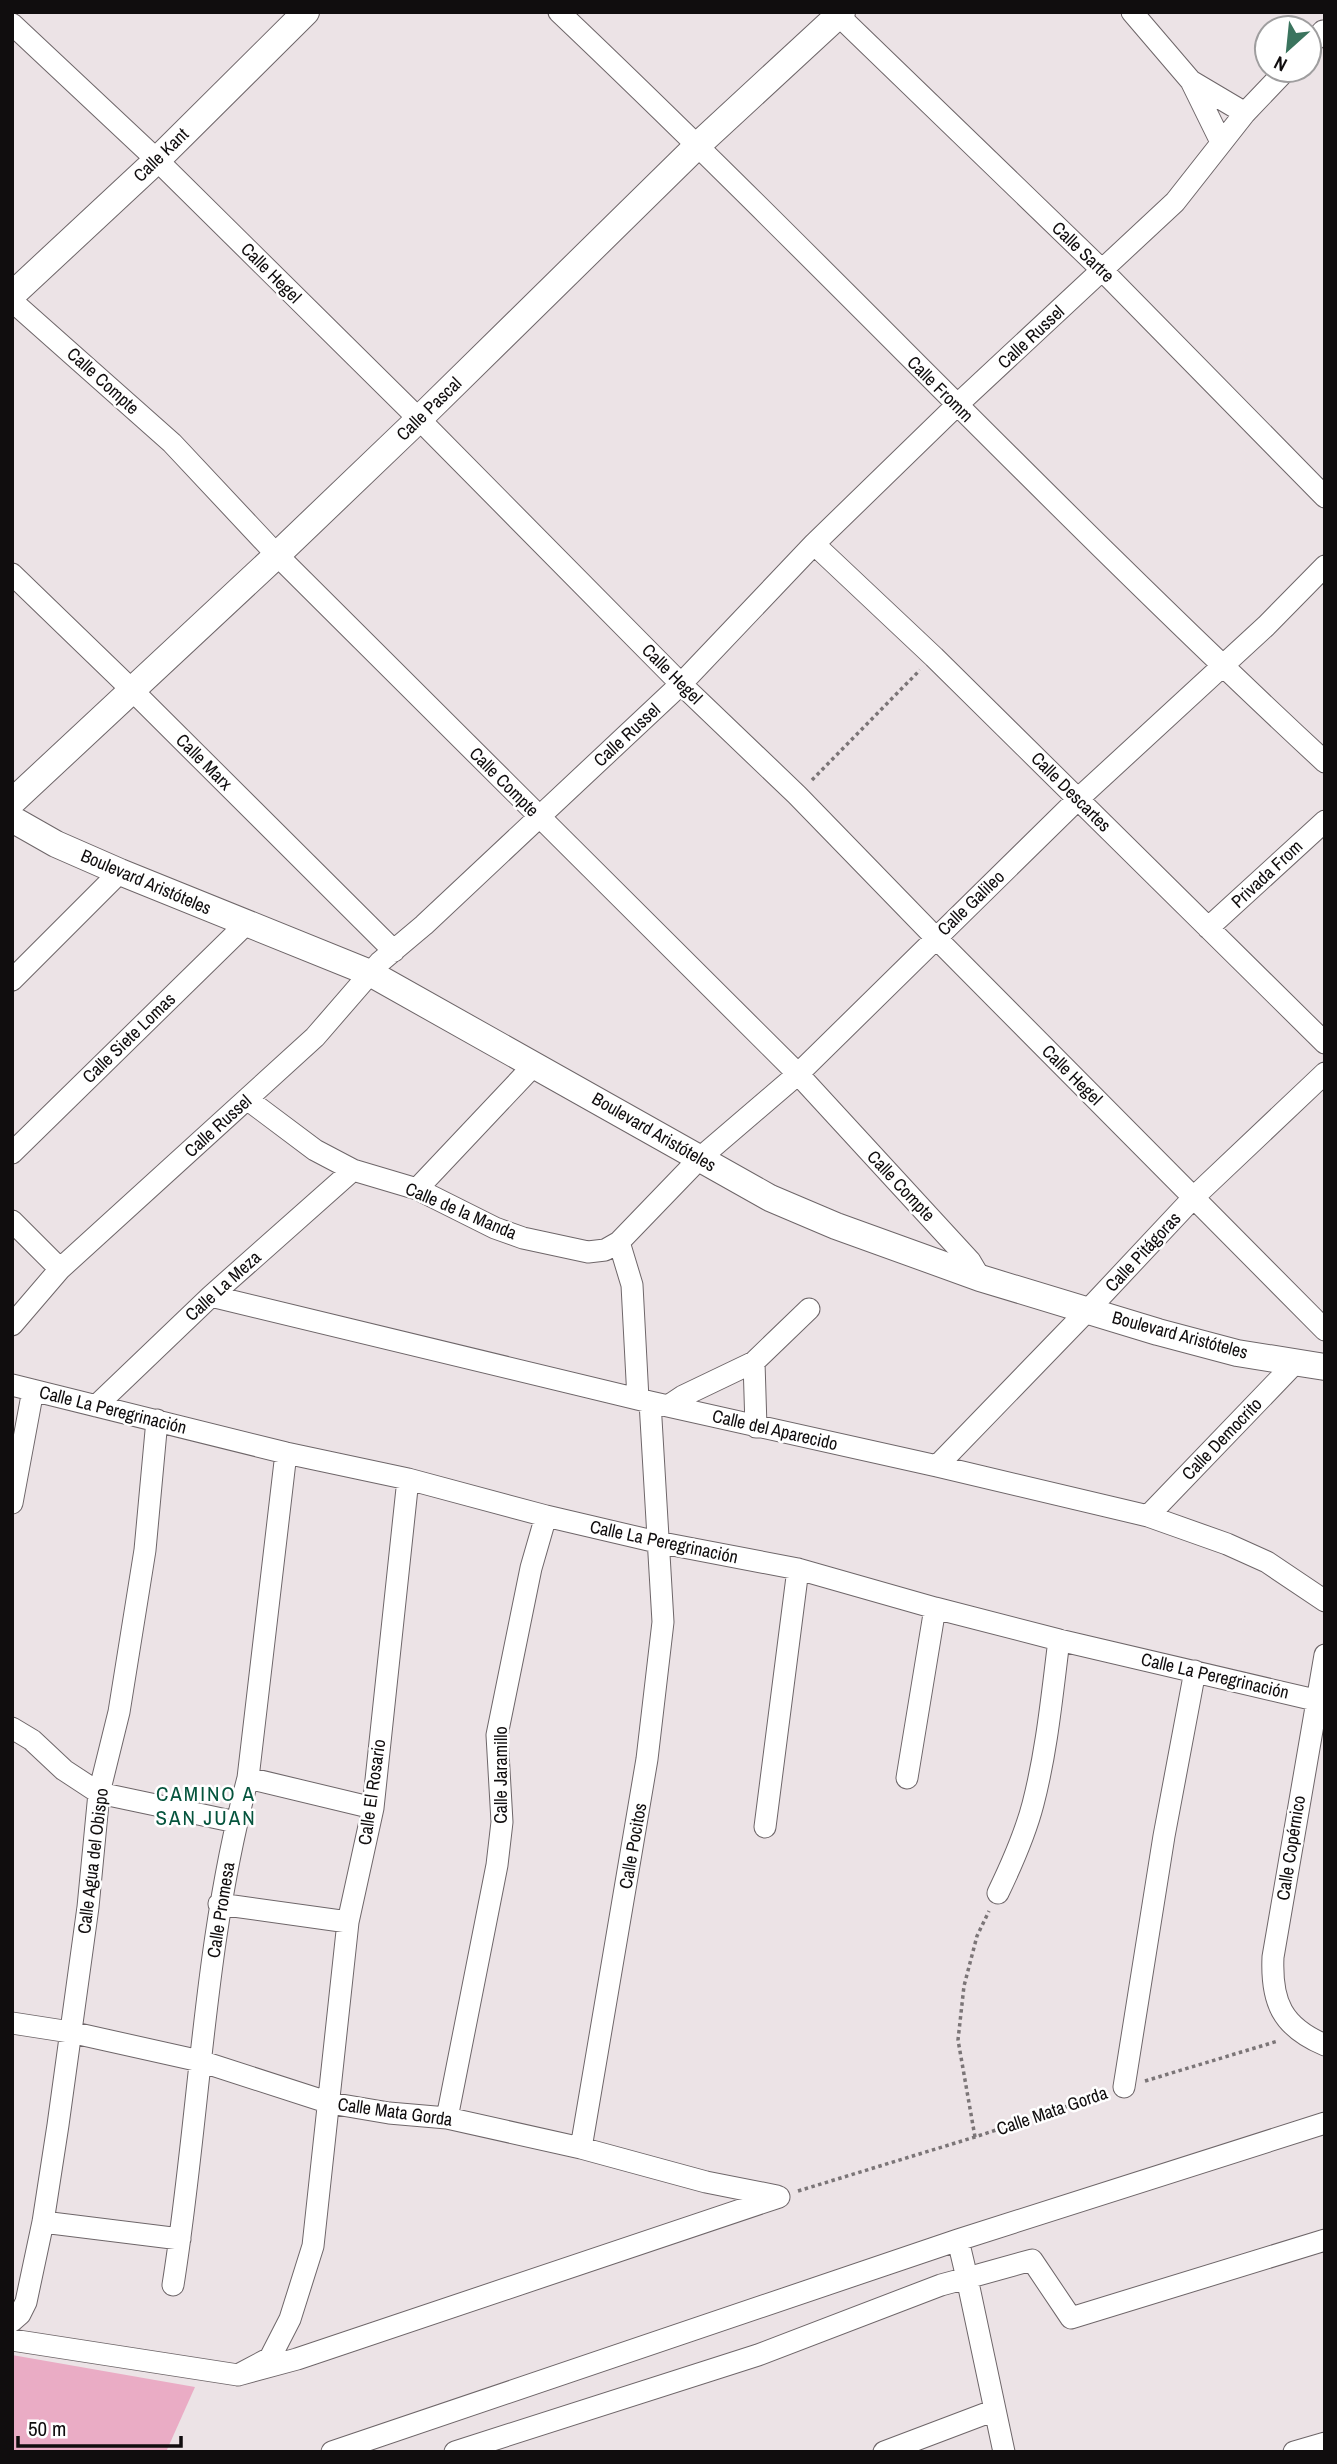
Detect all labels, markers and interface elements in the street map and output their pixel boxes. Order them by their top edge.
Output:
north arrow [1253,14,1323,84]
text: N [1269,50,1291,78]
street label: Calle Kant [127,122,194,187]
street label: Calle Sartre [1047,216,1120,288]
street label: Calle Hegel [236,237,307,308]
street label: Calle Russel [992,299,1069,374]
street label: Calle Compte [62,341,145,420]
street label: Calle Fromm [902,350,979,427]
street label: Calle Pascal [390,371,467,446]
street label: Calle Hegel [637,638,708,709]
street label: Calle Russel [588,697,665,772]
street label: Calle Marx [171,728,239,796]
street label: Calle Compte [464,741,545,822]
street label: Calle Descartes [1026,746,1117,837]
street label: Privada From [1225,834,1308,913]
street label: Boulevard Aristóteles [77,843,215,920]
street label: Calle Galileo [932,864,1010,941]
street label: Calle Siete Lomas [77,987,181,1089]
street label: Calle Hegel [1037,1039,1108,1110]
street label: Boulevard Aristóteles [588,1086,721,1177]
street label: Calle Russel [179,1089,257,1163]
street label: Calle Compte [862,1144,941,1227]
street label: Calle de la Manda [402,1176,521,1245]
street label: Calle Pitágoras [1099,1206,1186,1297]
street label: Calle La Meza [179,1245,266,1326]
street label: Boulevard Aristóteles [1110,1304,1251,1365]
street label: Calle La Peregrinación [37,1379,189,1440]
street label: Calle Democrito [1176,1392,1267,1485]
street label: Calle del Aparecido [710,1403,840,1456]
street label: Calle La Peregrinación [588,1514,741,1569]
street label: Calle La Peregrinación [1139,1646,1291,1705]
street label: Calle Jaramillo [488,1726,513,1824]
street label: Calle El Rosario [352,1737,391,1846]
district label: CAMINO A SAN JUAN [155,1779,257,1832]
street label: Calle Agua del Obispo [71,1787,114,1935]
street label: Calle Copérnico [1270,1794,1311,1902]
street label: Calle Pocitos [613,1801,652,1891]
street label: Calle Promesa [201,1860,240,1960]
street label: Calle Mata Gorda [993,2080,1111,2141]
street label: Calle Mata Gorda [336,2091,454,2132]
scale bar [18,2404,180,2448]
text: 50 m [28,2414,66,2443]

